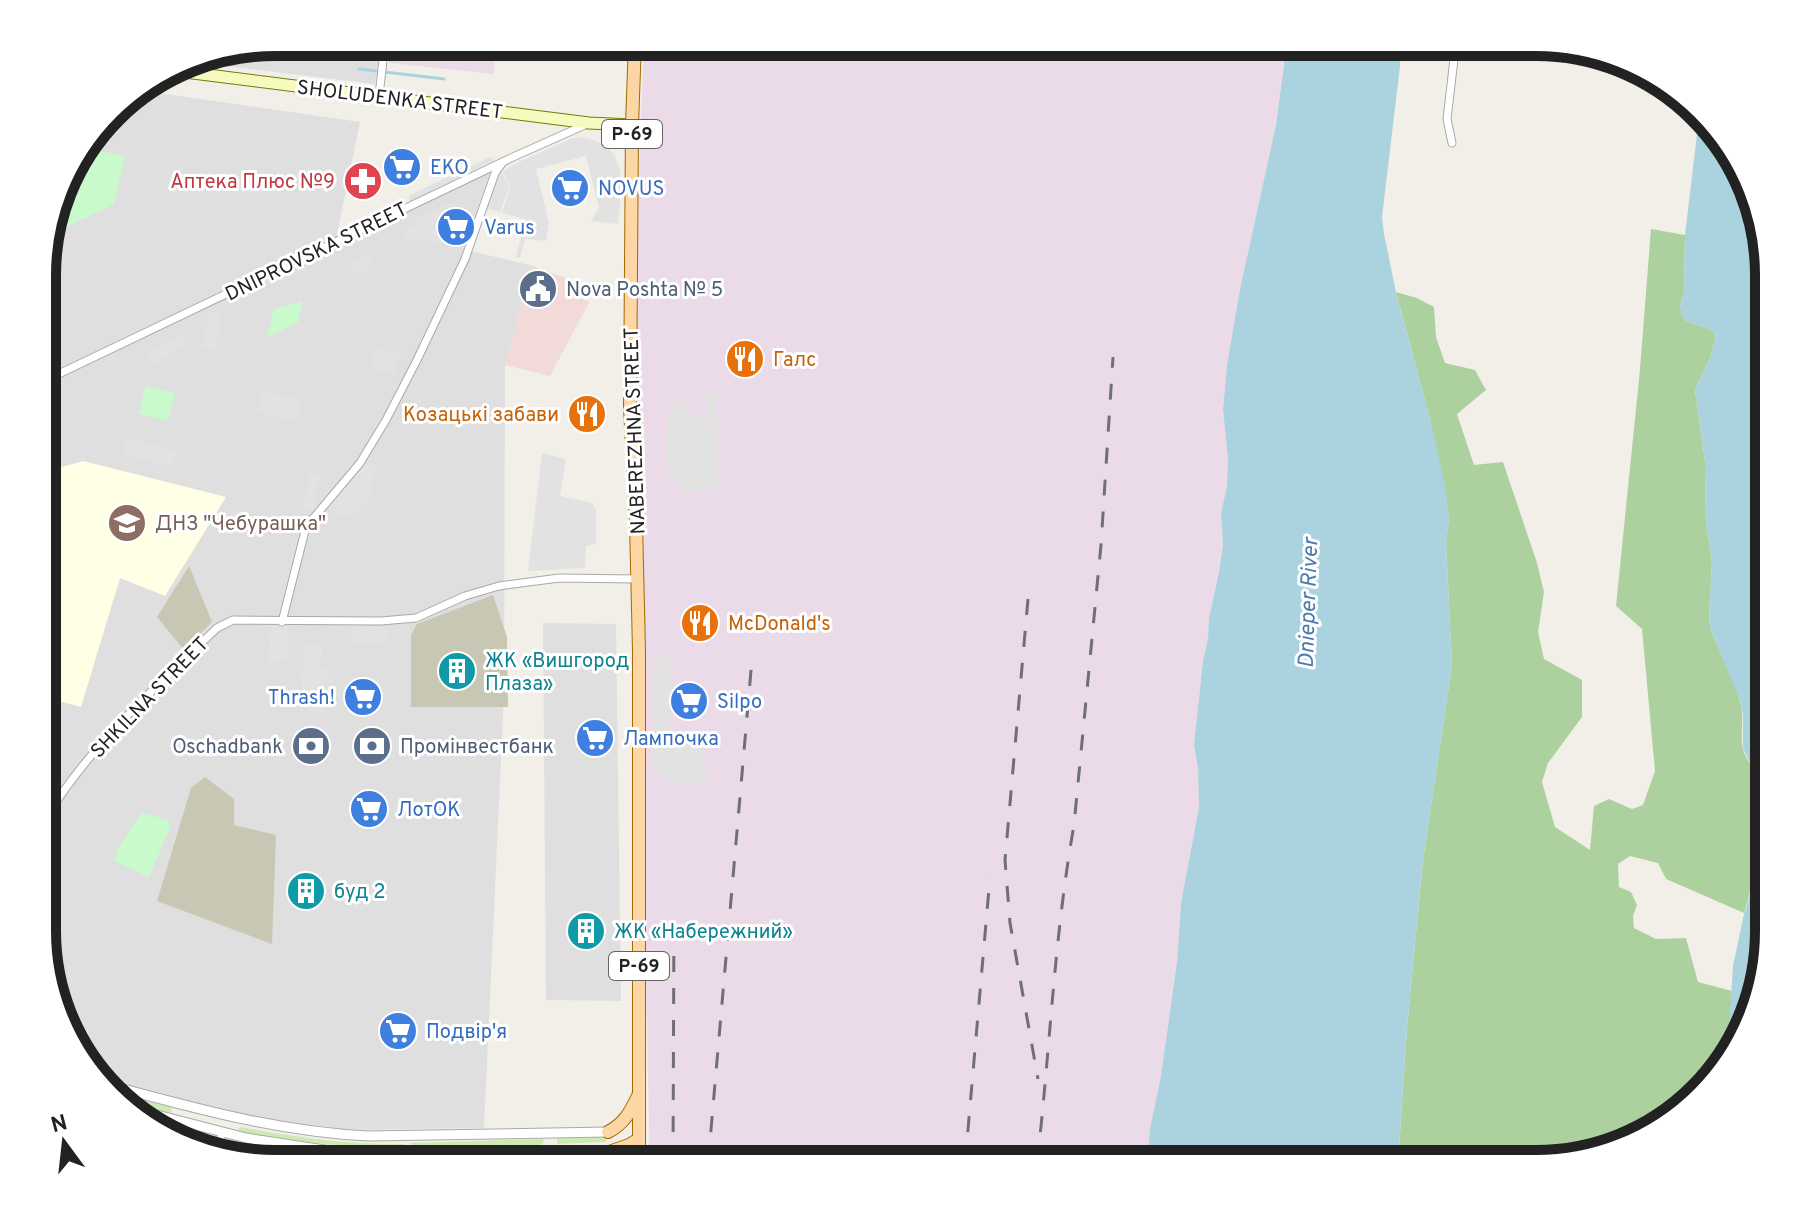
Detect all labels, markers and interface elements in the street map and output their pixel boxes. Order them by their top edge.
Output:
street label: SHOLUDENKA STREET [295,75,504,127]
road number: Р-69 [602,120,662,148]
supermarket icon: EKO [381,146,423,188]
place label: EKO [430,156,469,182]
pharmacy icon: Аптека Плюс №9 [342,160,384,202]
supermarket icon: NOVUS [549,167,591,209]
place label: Аптека Плюс №9 [170,170,335,196]
place label: NOVUS [598,177,664,203]
street label: DNIPROVSKA STREET [221,197,412,308]
supermarket icon: Varus [435,206,477,248]
place label: Varus [484,216,535,242]
public building icon: Nova Poshta № 5 [517,268,559,310]
place label: Nova Poshta № 5 [566,278,723,304]
street label: NABEREZHNA STREET [619,327,653,535]
restaurant icon: Галс [724,338,766,380]
place label: Галс [773,348,816,374]
restaurant icon: Козацькі забави [566,393,608,435]
place label: Козацькі забави [403,403,559,429]
school or university icon: ДНЗ "Чебурашка" [106,502,148,544]
place label: ДНЗ "Чебурашка" [155,512,326,538]
water label: Dnieper River [1294,536,1325,669]
restaurant icon: McDonald's [679,602,721,644]
place label: McDonald's [728,612,831,638]
street label: SHKILNA STREET [86,632,215,765]
place label: ЖК «Вишгород Плаза» [485,649,629,698]
building icon: ЖК «Вишгород Плаза» [436,650,478,692]
supermarket icon: Thrash! [342,676,384,718]
supermarket icon: Silpo [668,680,710,722]
place label: Thrash! [268,686,335,712]
place label: Silpo [717,690,762,716]
supermarket icon: Лампочка [574,717,616,759]
bank icon: Oschadbank [290,725,332,767]
bank icon: Промінвестбанк [351,725,393,767]
place label: Лампочка [623,727,719,753]
place label: Oschadbank [172,735,283,761]
place label: Промінвестбанк [400,735,554,761]
supermarket icon: ЛотОК [348,788,390,830]
place label: ЛотОК [397,798,461,824]
building icon: буд 2 [285,870,327,912]
place label: буд 2 [334,880,386,906]
building icon: ЖК «Набережний» [565,910,607,952]
place label: ЖК «Набережний» [614,920,793,946]
road number: Р-69 [609,952,669,980]
supermarket icon: Подвір'я [377,1010,419,1052]
place label: Подвір'я [426,1020,507,1046]
north arrow [24,1102,104,1182]
text: N [48,1110,71,1140]

